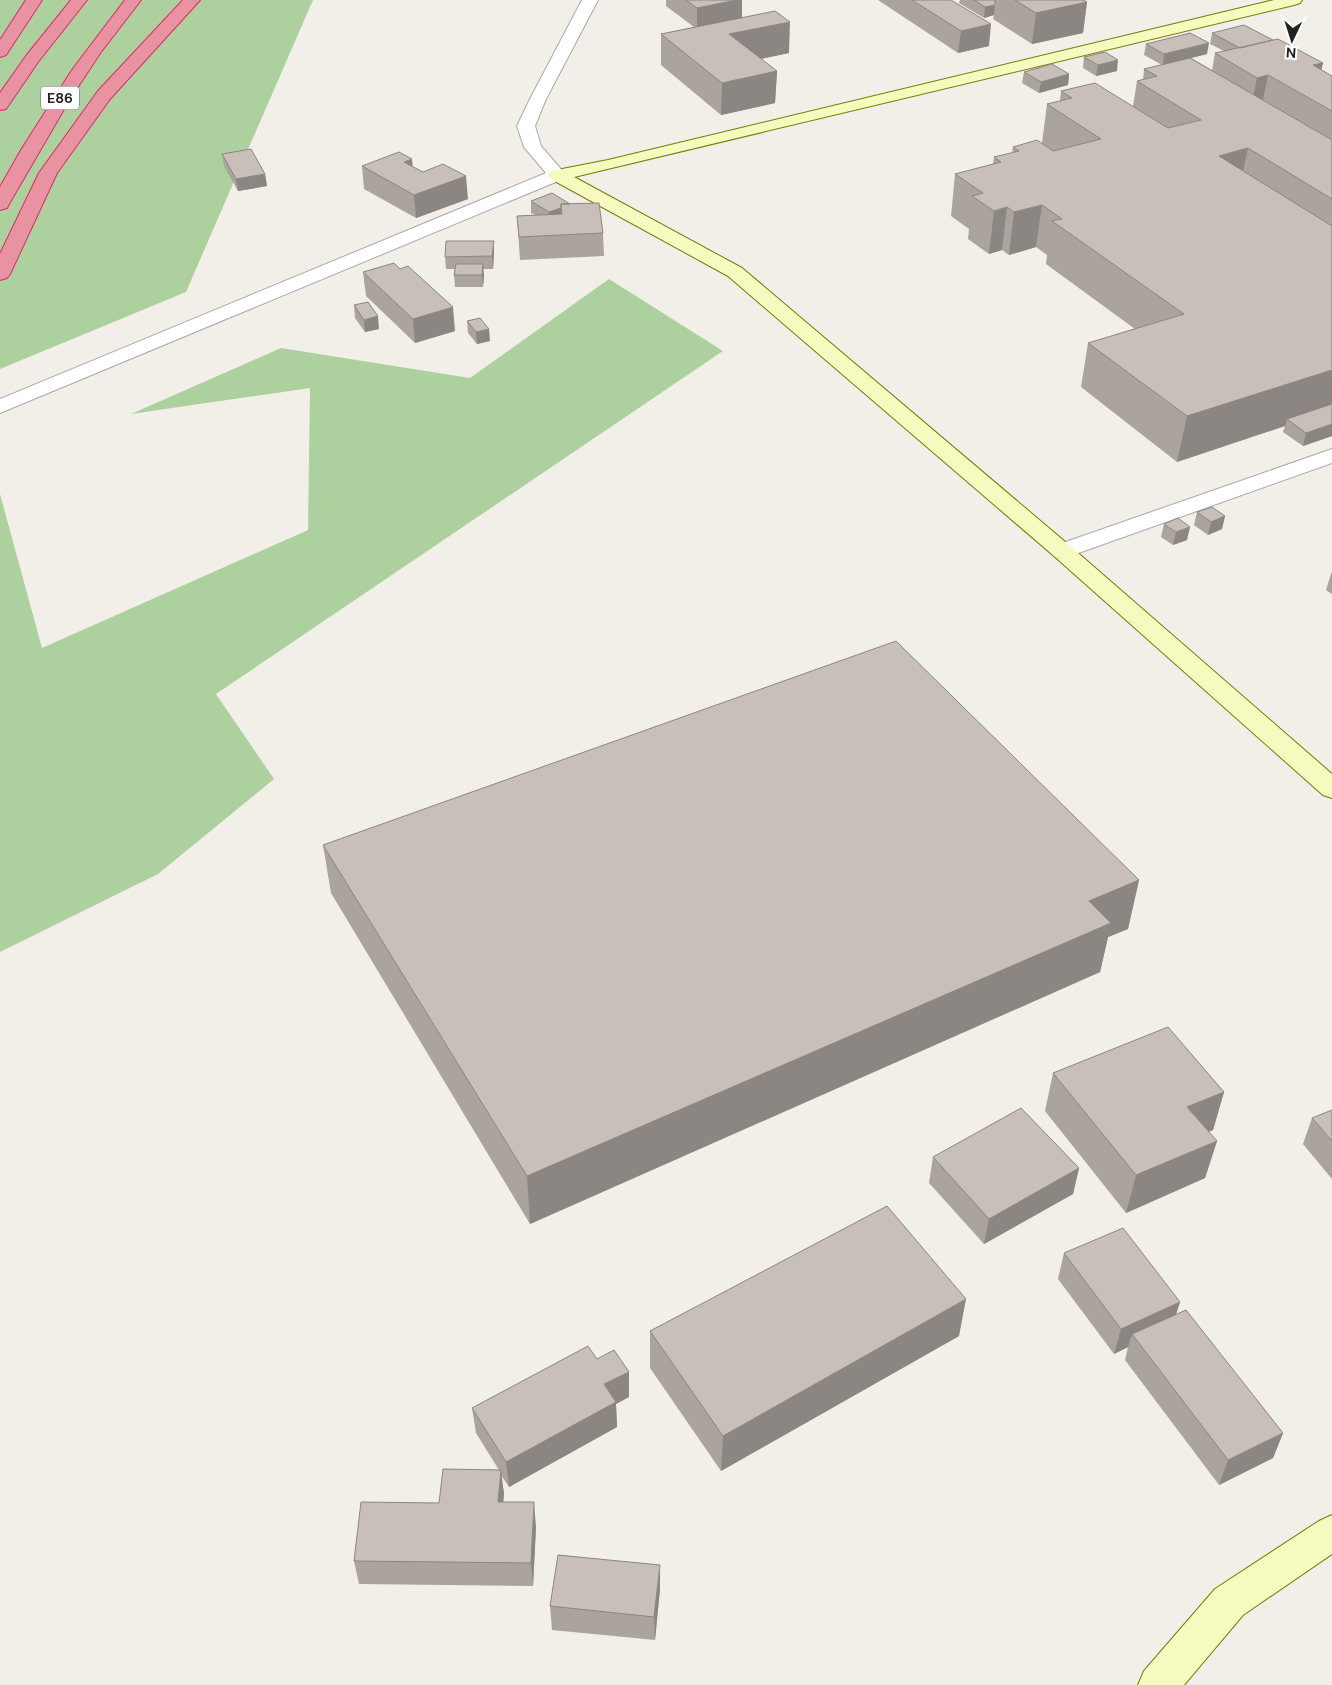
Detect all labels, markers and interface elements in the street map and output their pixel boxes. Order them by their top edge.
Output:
north arrow [1267,15,1317,65]
text: N [1285,44,1297,62]
road number: E86 [41,86,79,110]

